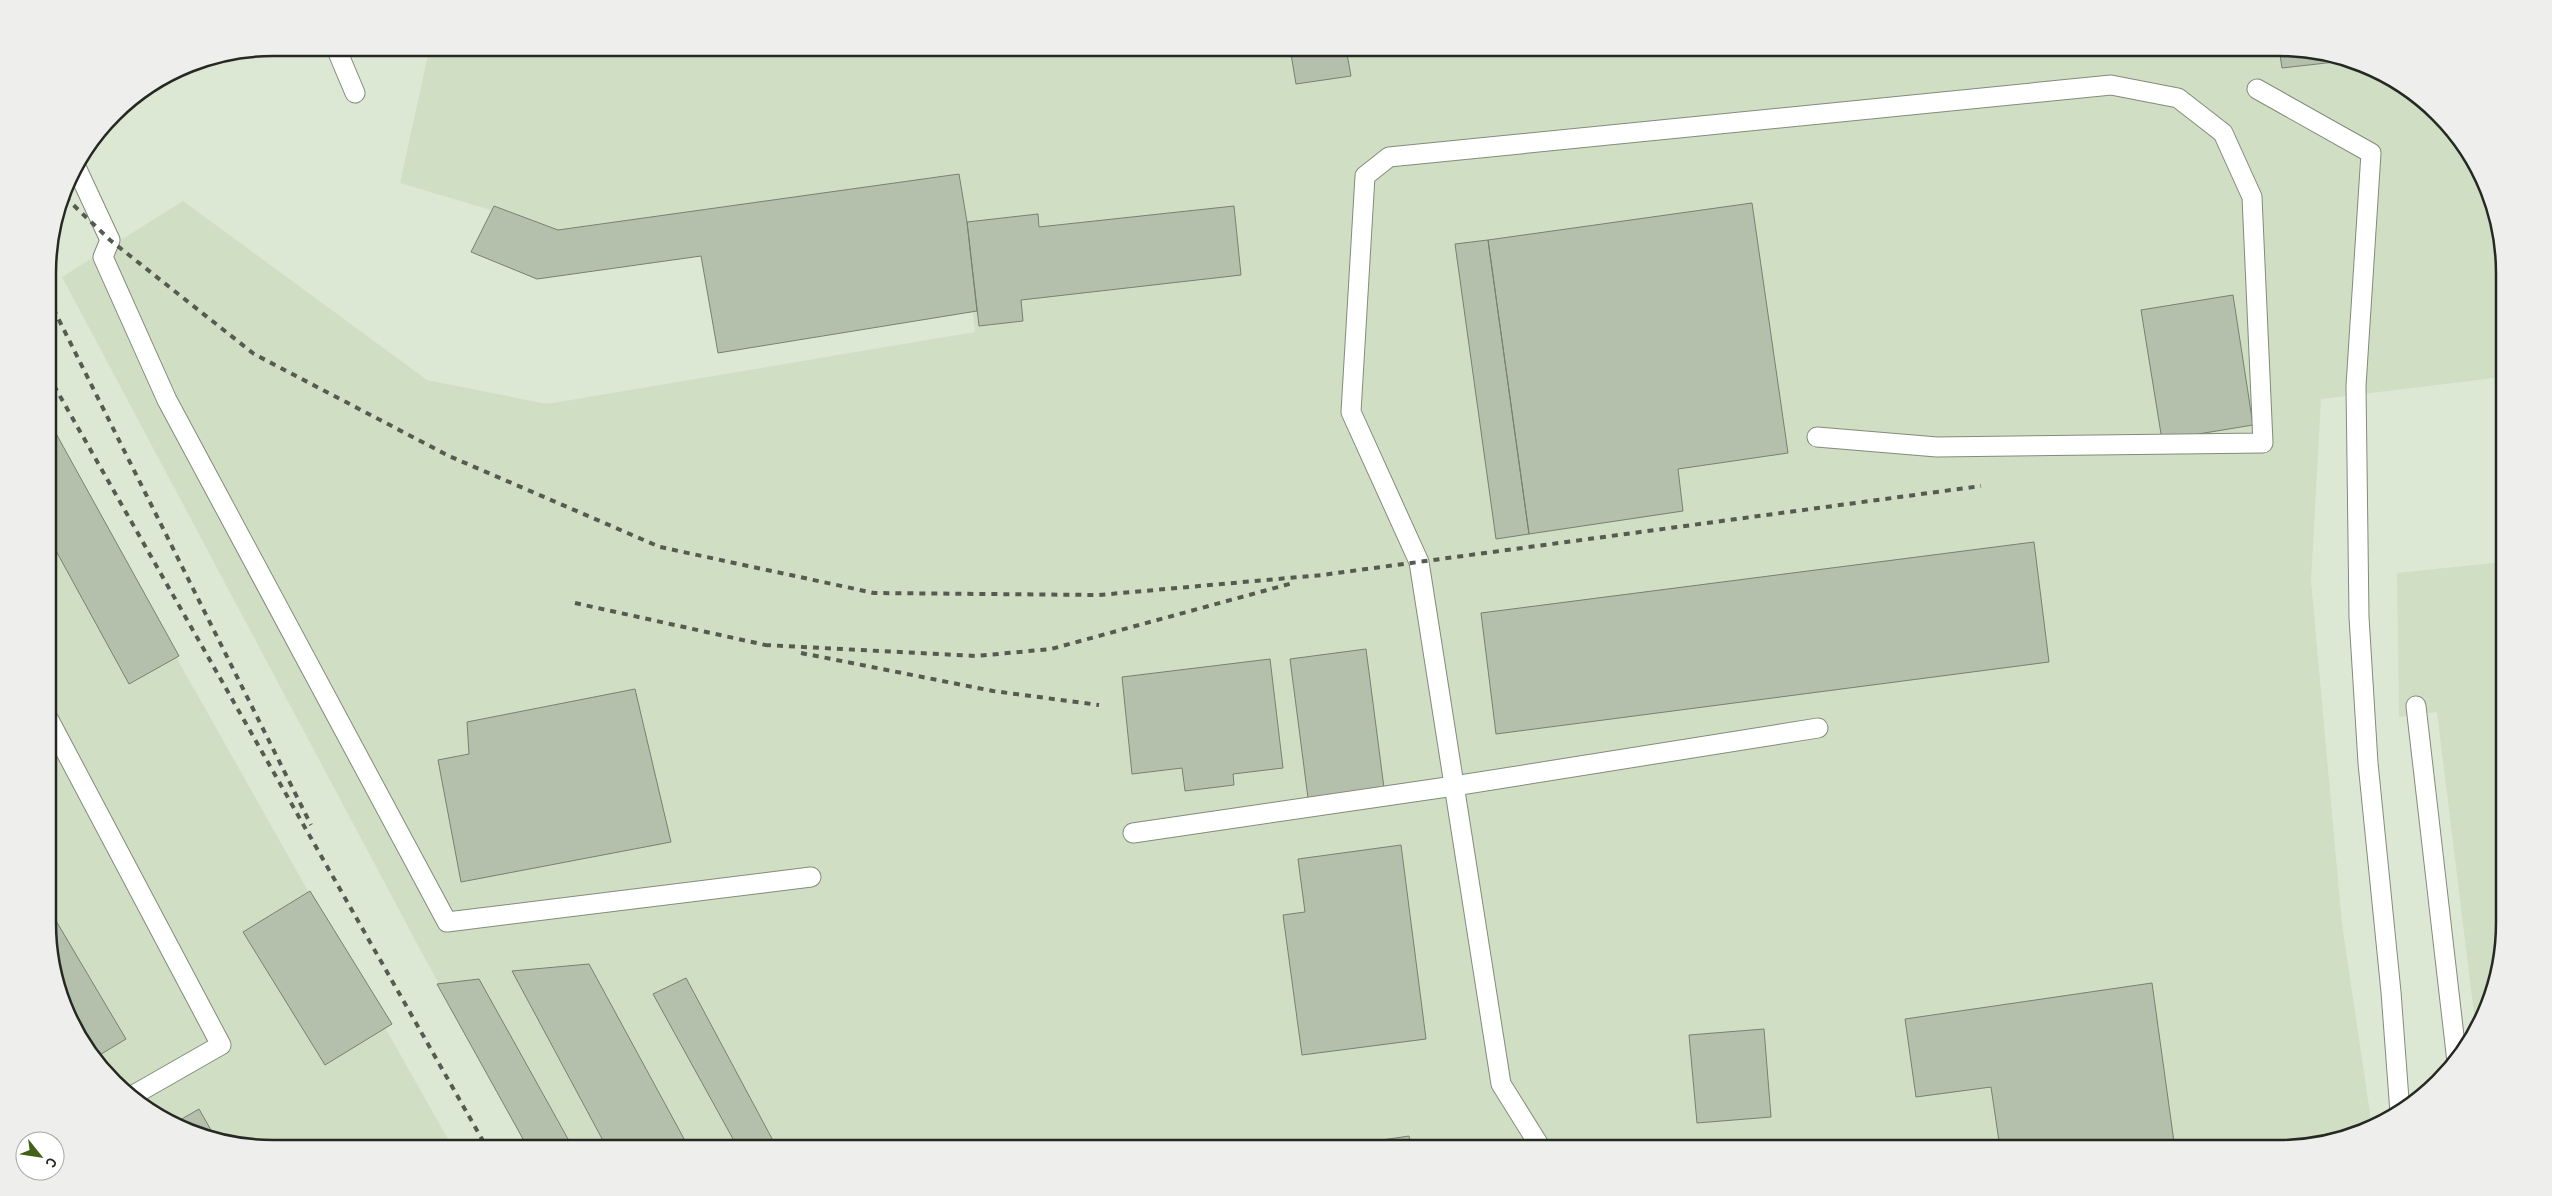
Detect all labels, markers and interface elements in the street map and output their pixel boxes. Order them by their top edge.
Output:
north arrow [15,1131,65,1181]
text: С [40,1154,60,1170]

